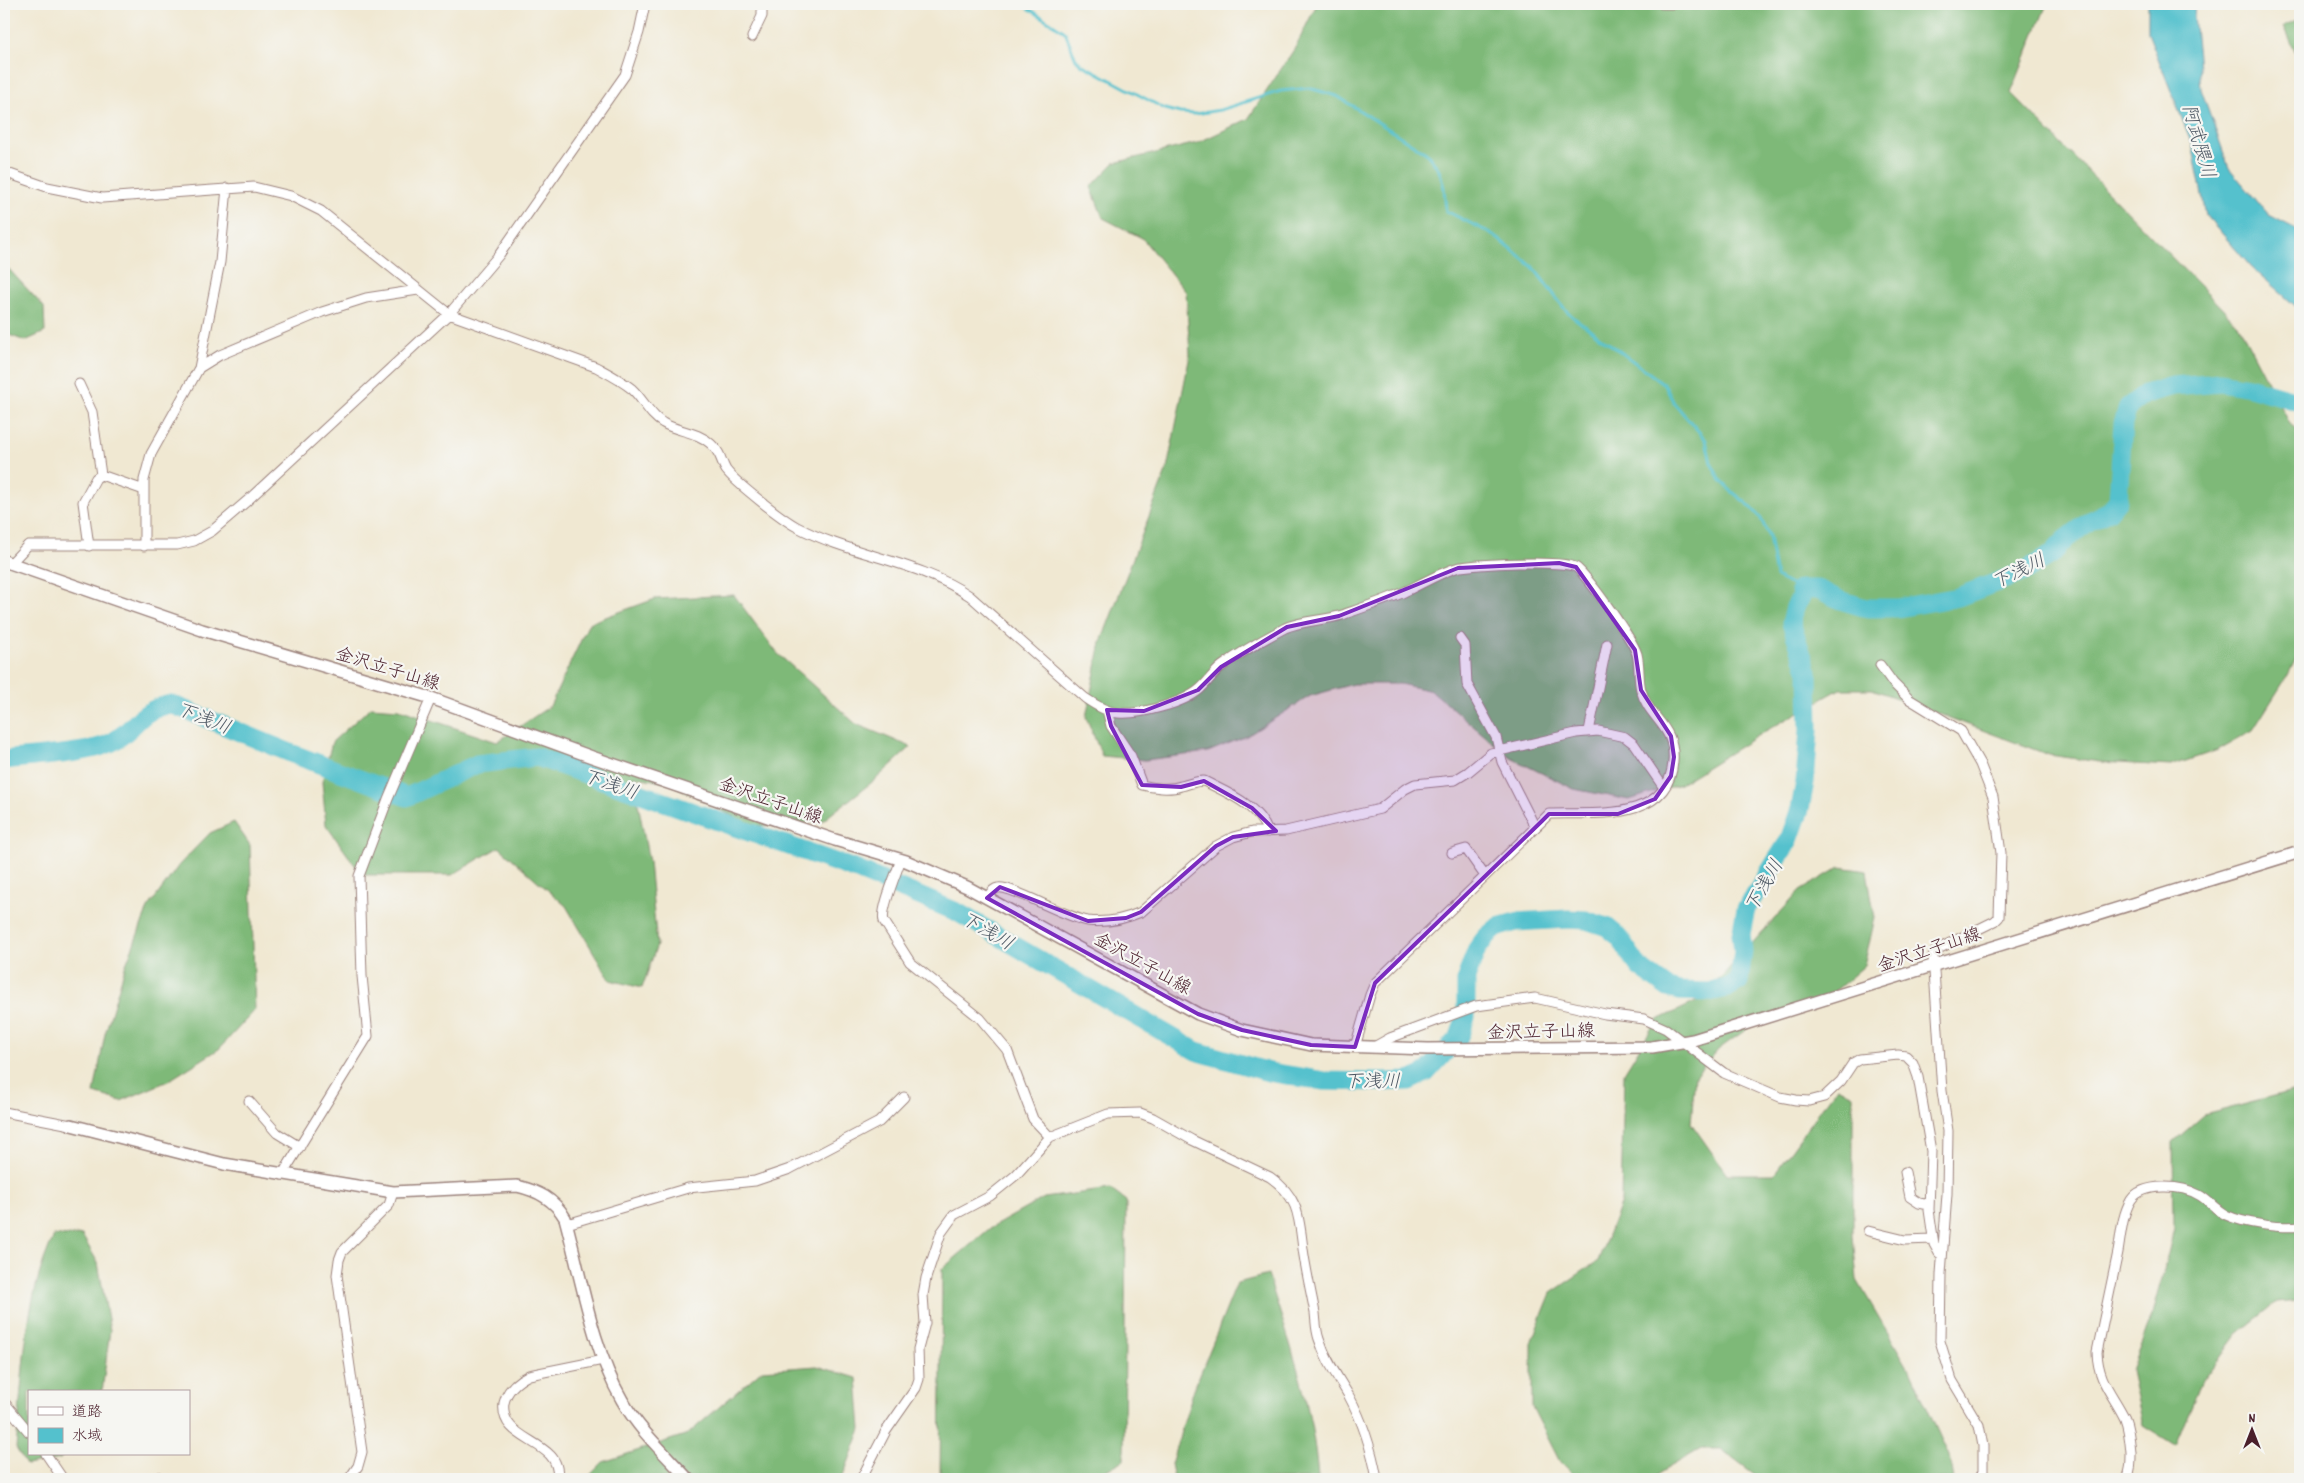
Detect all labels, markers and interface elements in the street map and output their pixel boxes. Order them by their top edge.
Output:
water label: 阿武隈川 [2173,102,2220,182]
water label: 下浅川 [1988,549,2051,598]
street label: 金沢立子山線 [332,643,443,698]
water label: 下浅川 [171,697,234,743]
water label: 下浅川 [579,764,641,808]
street label: 金沢立子山線 [715,773,825,832]
water label: 下浅川 [1740,855,1792,918]
water label: 下浅川 [955,907,1018,959]
street label: 金沢立子山線 [1875,923,1985,980]
street label: 金沢立子山線 [1088,928,1195,1002]
street label: 金沢立子山線 [1487,1020,1595,1047]
water label: 下浅川 [1343,1070,1401,1097]
legend [28,1390,190,1456]
text: 道路 [72,1402,102,1424]
north arrow [2226,1406,2276,1456]
text: N [2249,1409,2256,1429]
text: 水域 [72,1426,102,1448]

